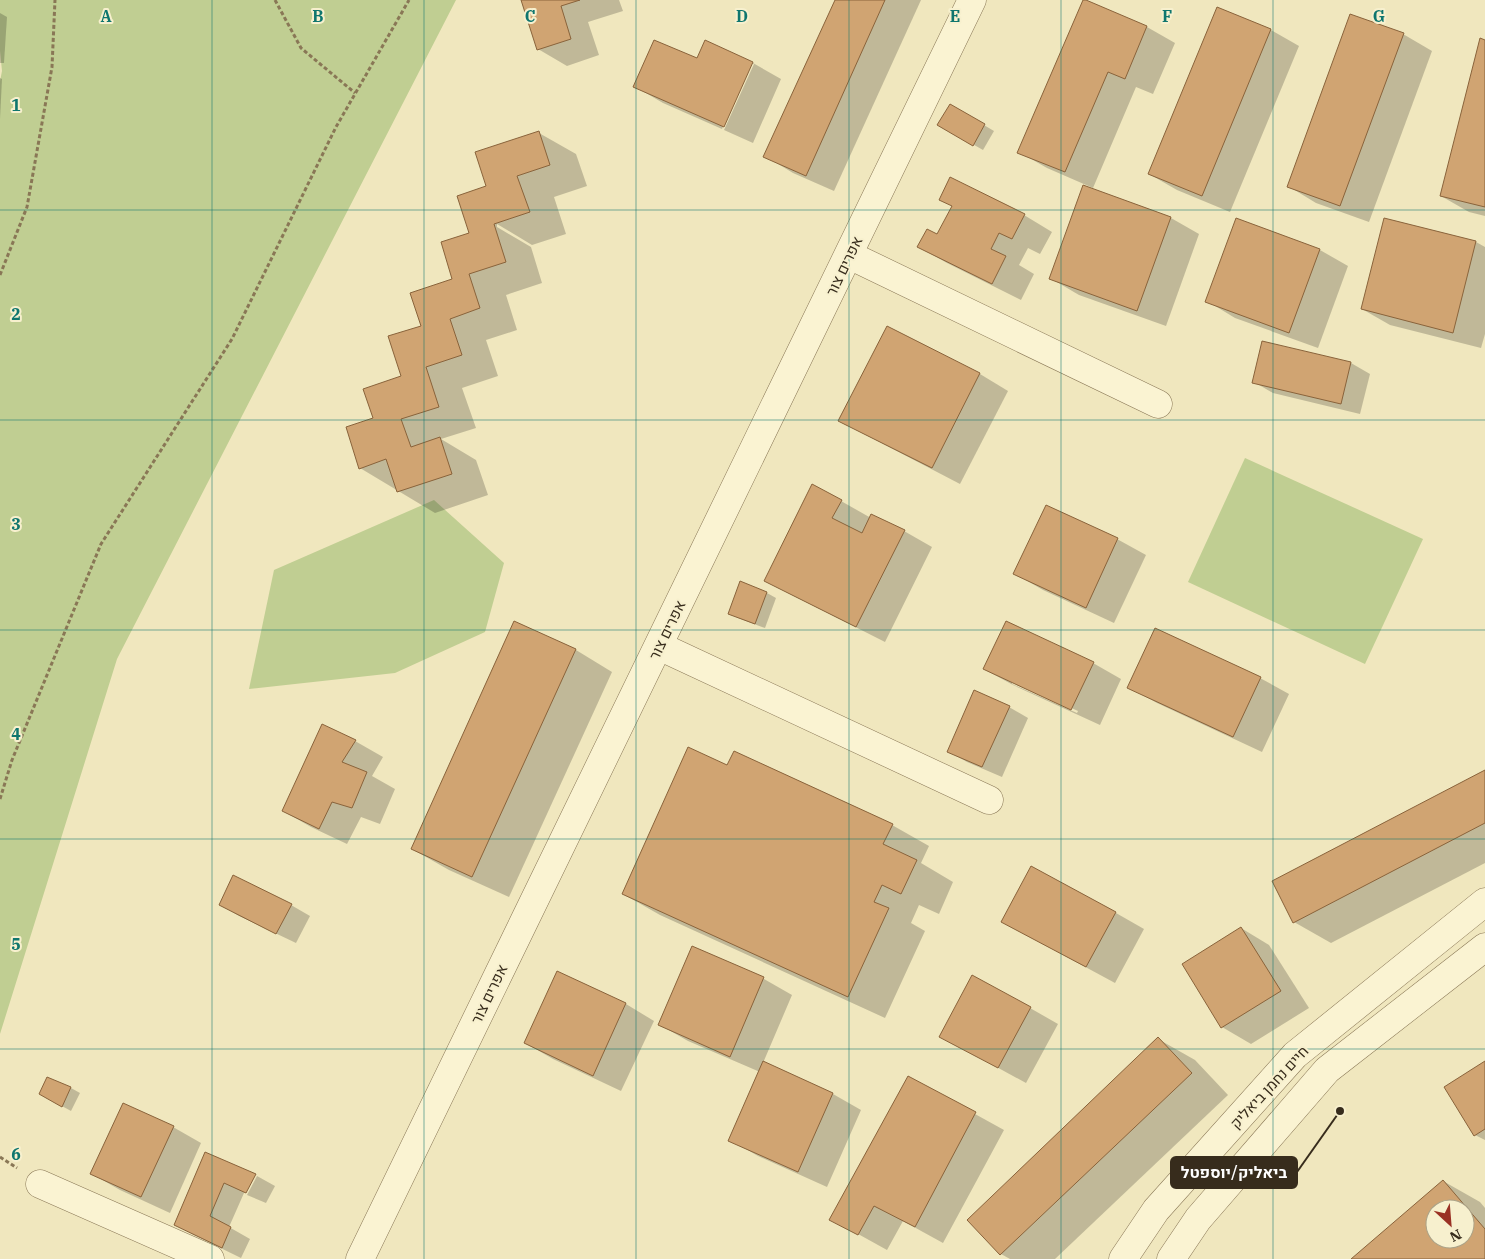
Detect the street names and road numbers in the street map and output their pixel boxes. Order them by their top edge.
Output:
street label: אפרים צור [821,233,867,299]
street label: אפרים צור [644,597,690,663]
street label: אפרים צור [466,961,512,1027]
street label: חיים נחמן ביאליק [1226,1042,1312,1132]

